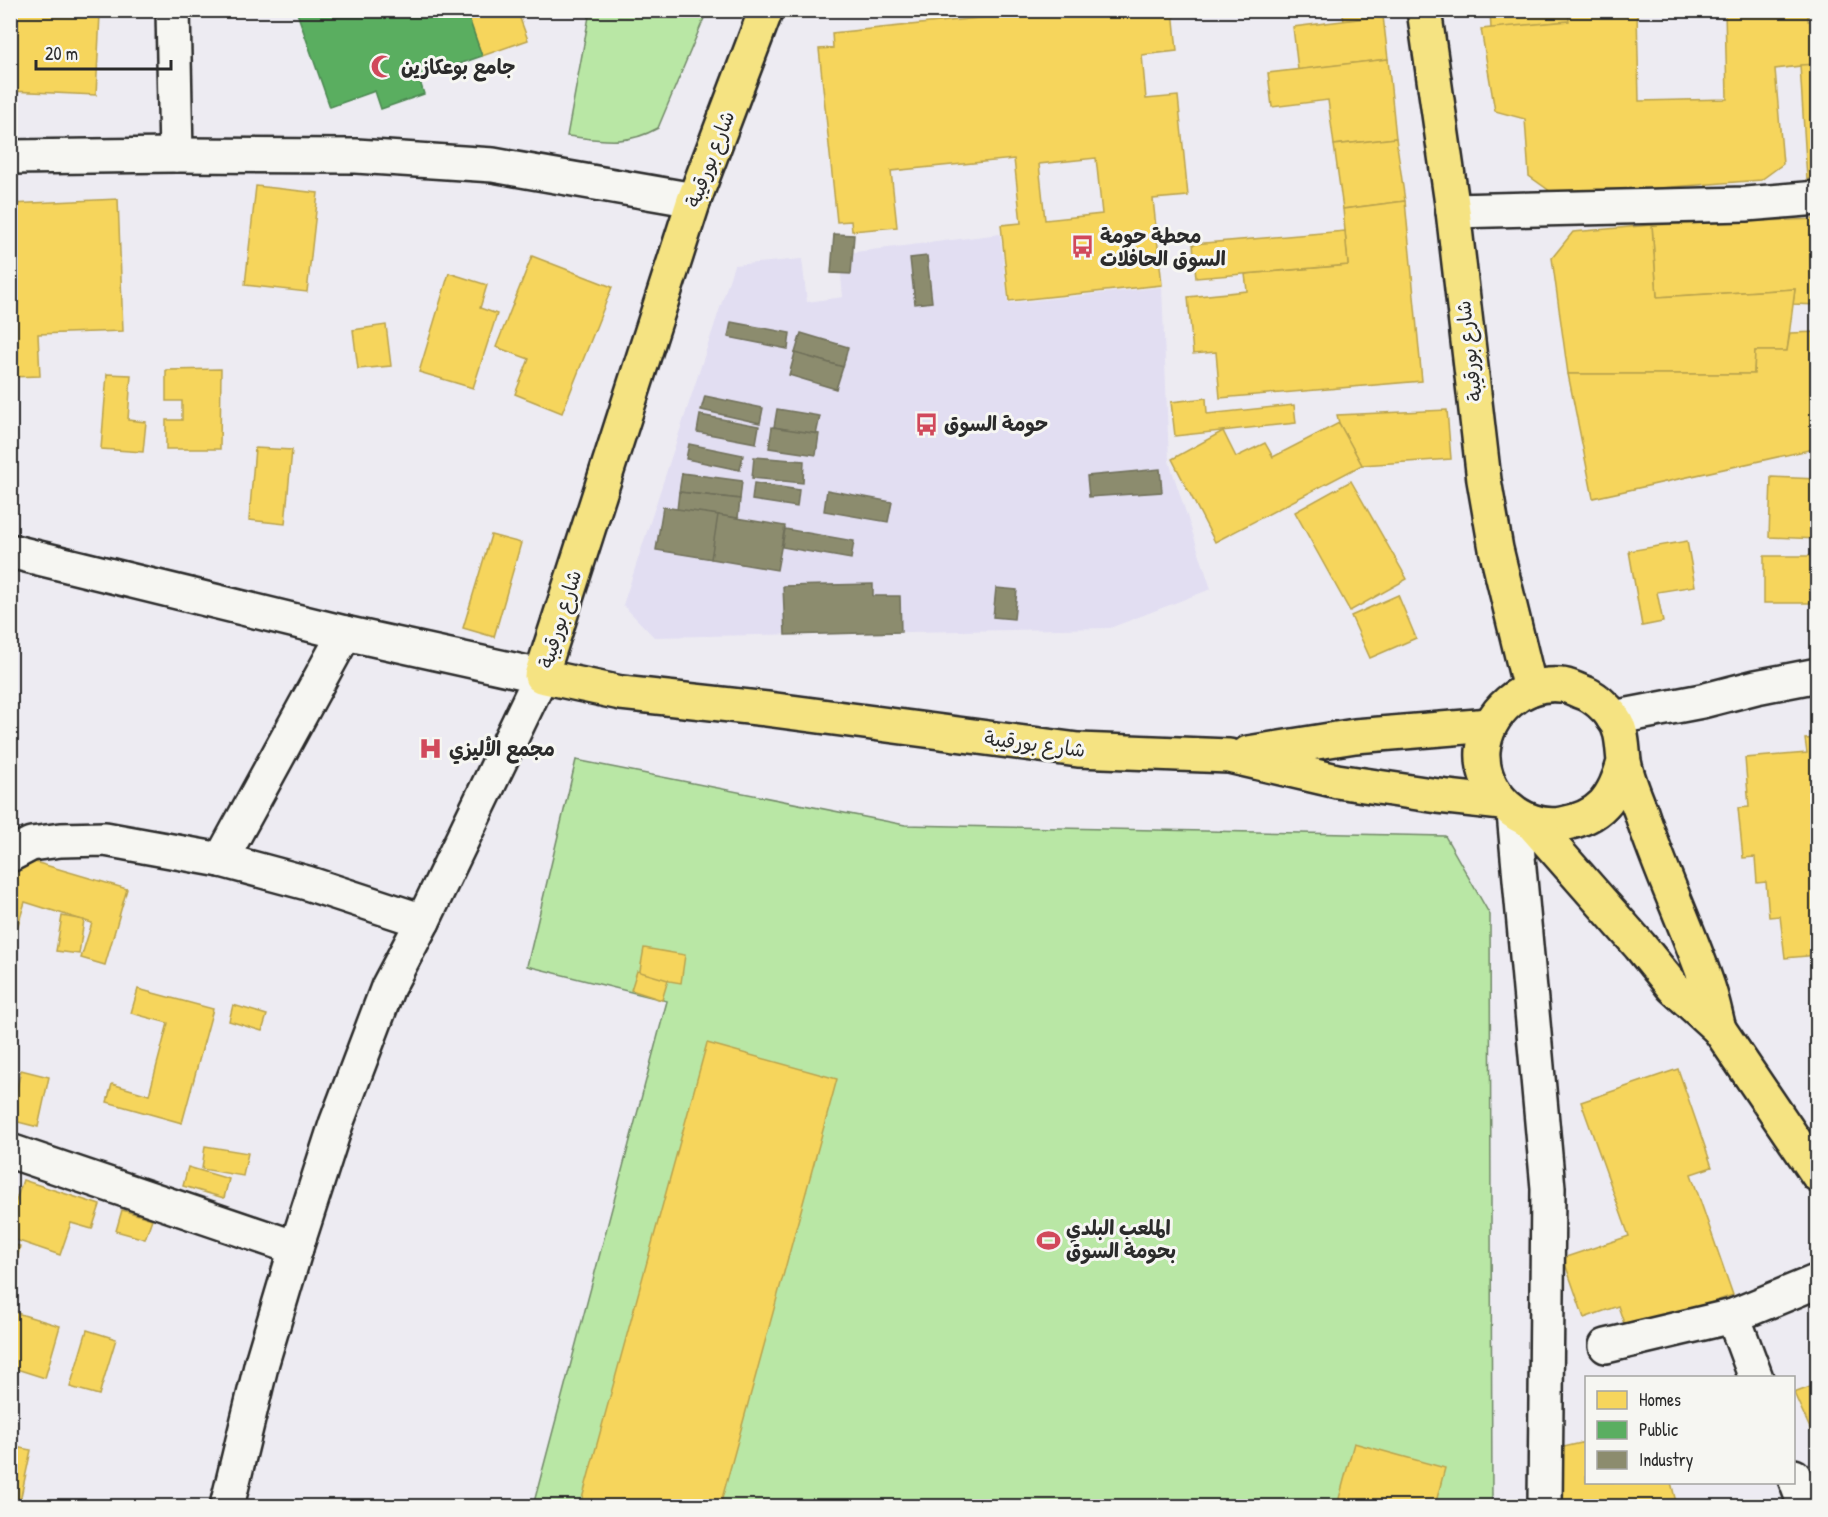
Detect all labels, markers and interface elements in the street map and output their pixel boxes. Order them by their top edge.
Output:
scale bar [36,33,171,71]
text: 20 m [45,41,78,66]
place label: جامع بوعكازين [401,53,515,82]
mosque icon: جامع بوعكازين [370,54,396,80]
street label: شارع بورقيبة [679,107,741,211]
place label: محطة حومة السوق الحافلات [1100,222,1226,272]
bus stop icon: محطة حومة السوق الحافلات [1069,234,1095,260]
street label: شارع بورقيبة [1449,299,1489,403]
place label: حومة السوق [944,410,1048,437]
bus stop icon: حومة السوق [913,411,939,437]
street label: شارع بورقيبة [532,566,588,672]
street label: شارع بورقيبة [983,724,1087,764]
place label: مجمع الأليزي [449,735,555,765]
hospital icon: مجمع الأليزي [418,736,444,762]
place label: الملعب البلدي بحومة السوق [1066,1214,1176,1264]
sports icon: الملعب البلدي بحومة السوق [1035,1227,1061,1253]
legend [1585,1376,1795,1484]
text: Homes [1639,1387,1681,1412]
text: Public [1639,1417,1678,1442]
text: Industry [1639,1447,1694,1472]

